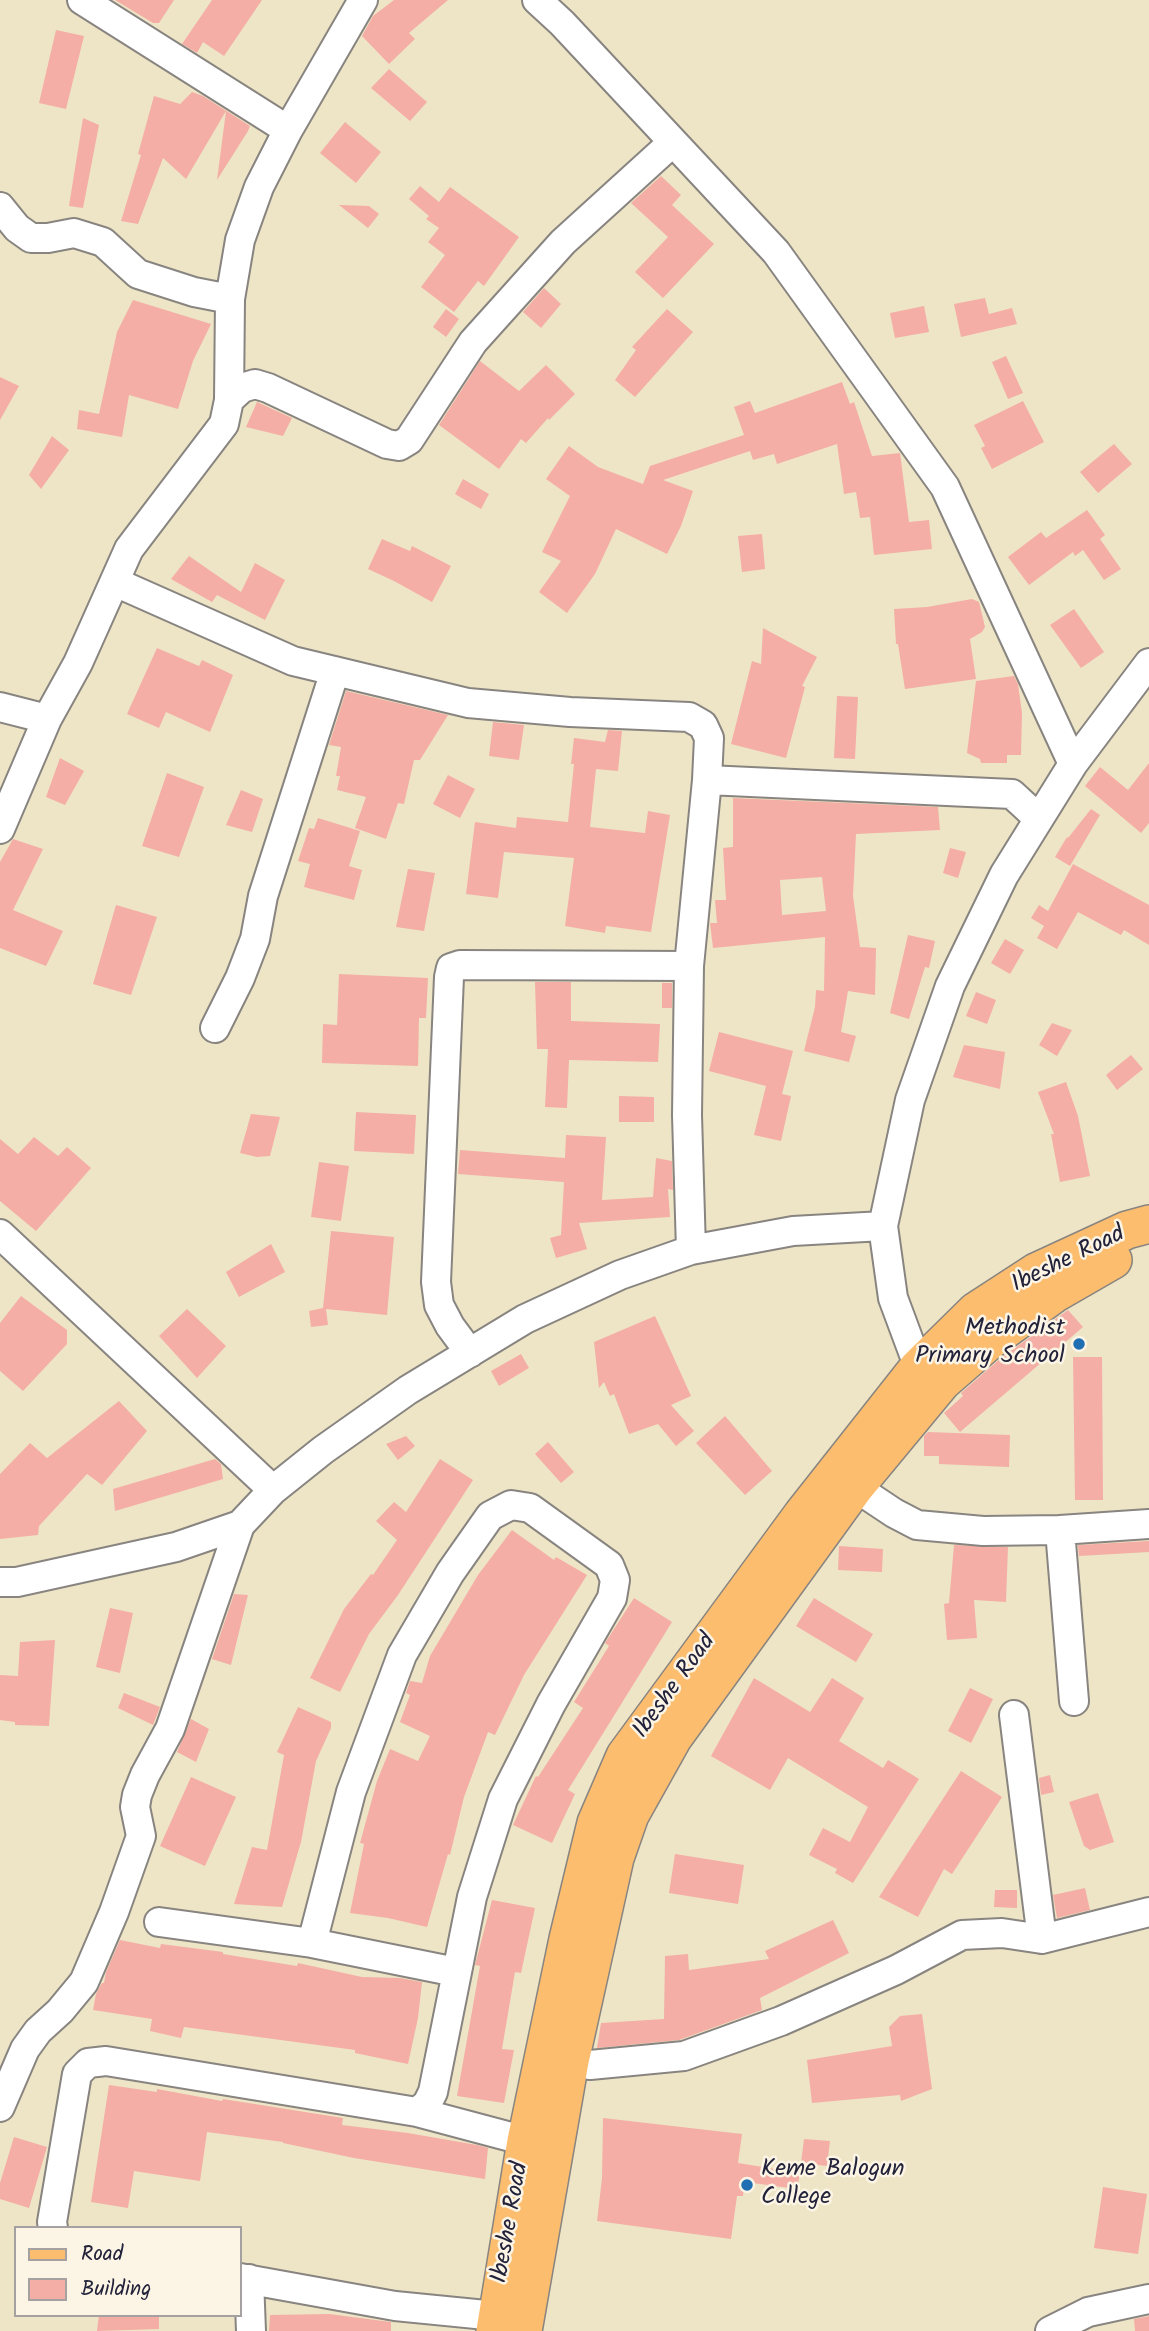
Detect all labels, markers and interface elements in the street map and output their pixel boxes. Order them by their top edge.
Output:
street label: Ibeshe Road [1008,1221,1130,1301]
place label: Methodist Primary School [915,1316,1065,1372]
marker: Methodist Primary School [1071,1336,1087,1352]
street label: Ibeshe Road [628,1629,724,1745]
place label: Keme Balogun College [761,2157,905,2213]
street label: Ibeshe Road [487,2160,537,2286]
marker: Keme Balogun College [739,2177,755,2193]
legend [14,2226,242,2317]
text: Road [81,2238,123,2271]
text: Building [81,2273,151,2306]

